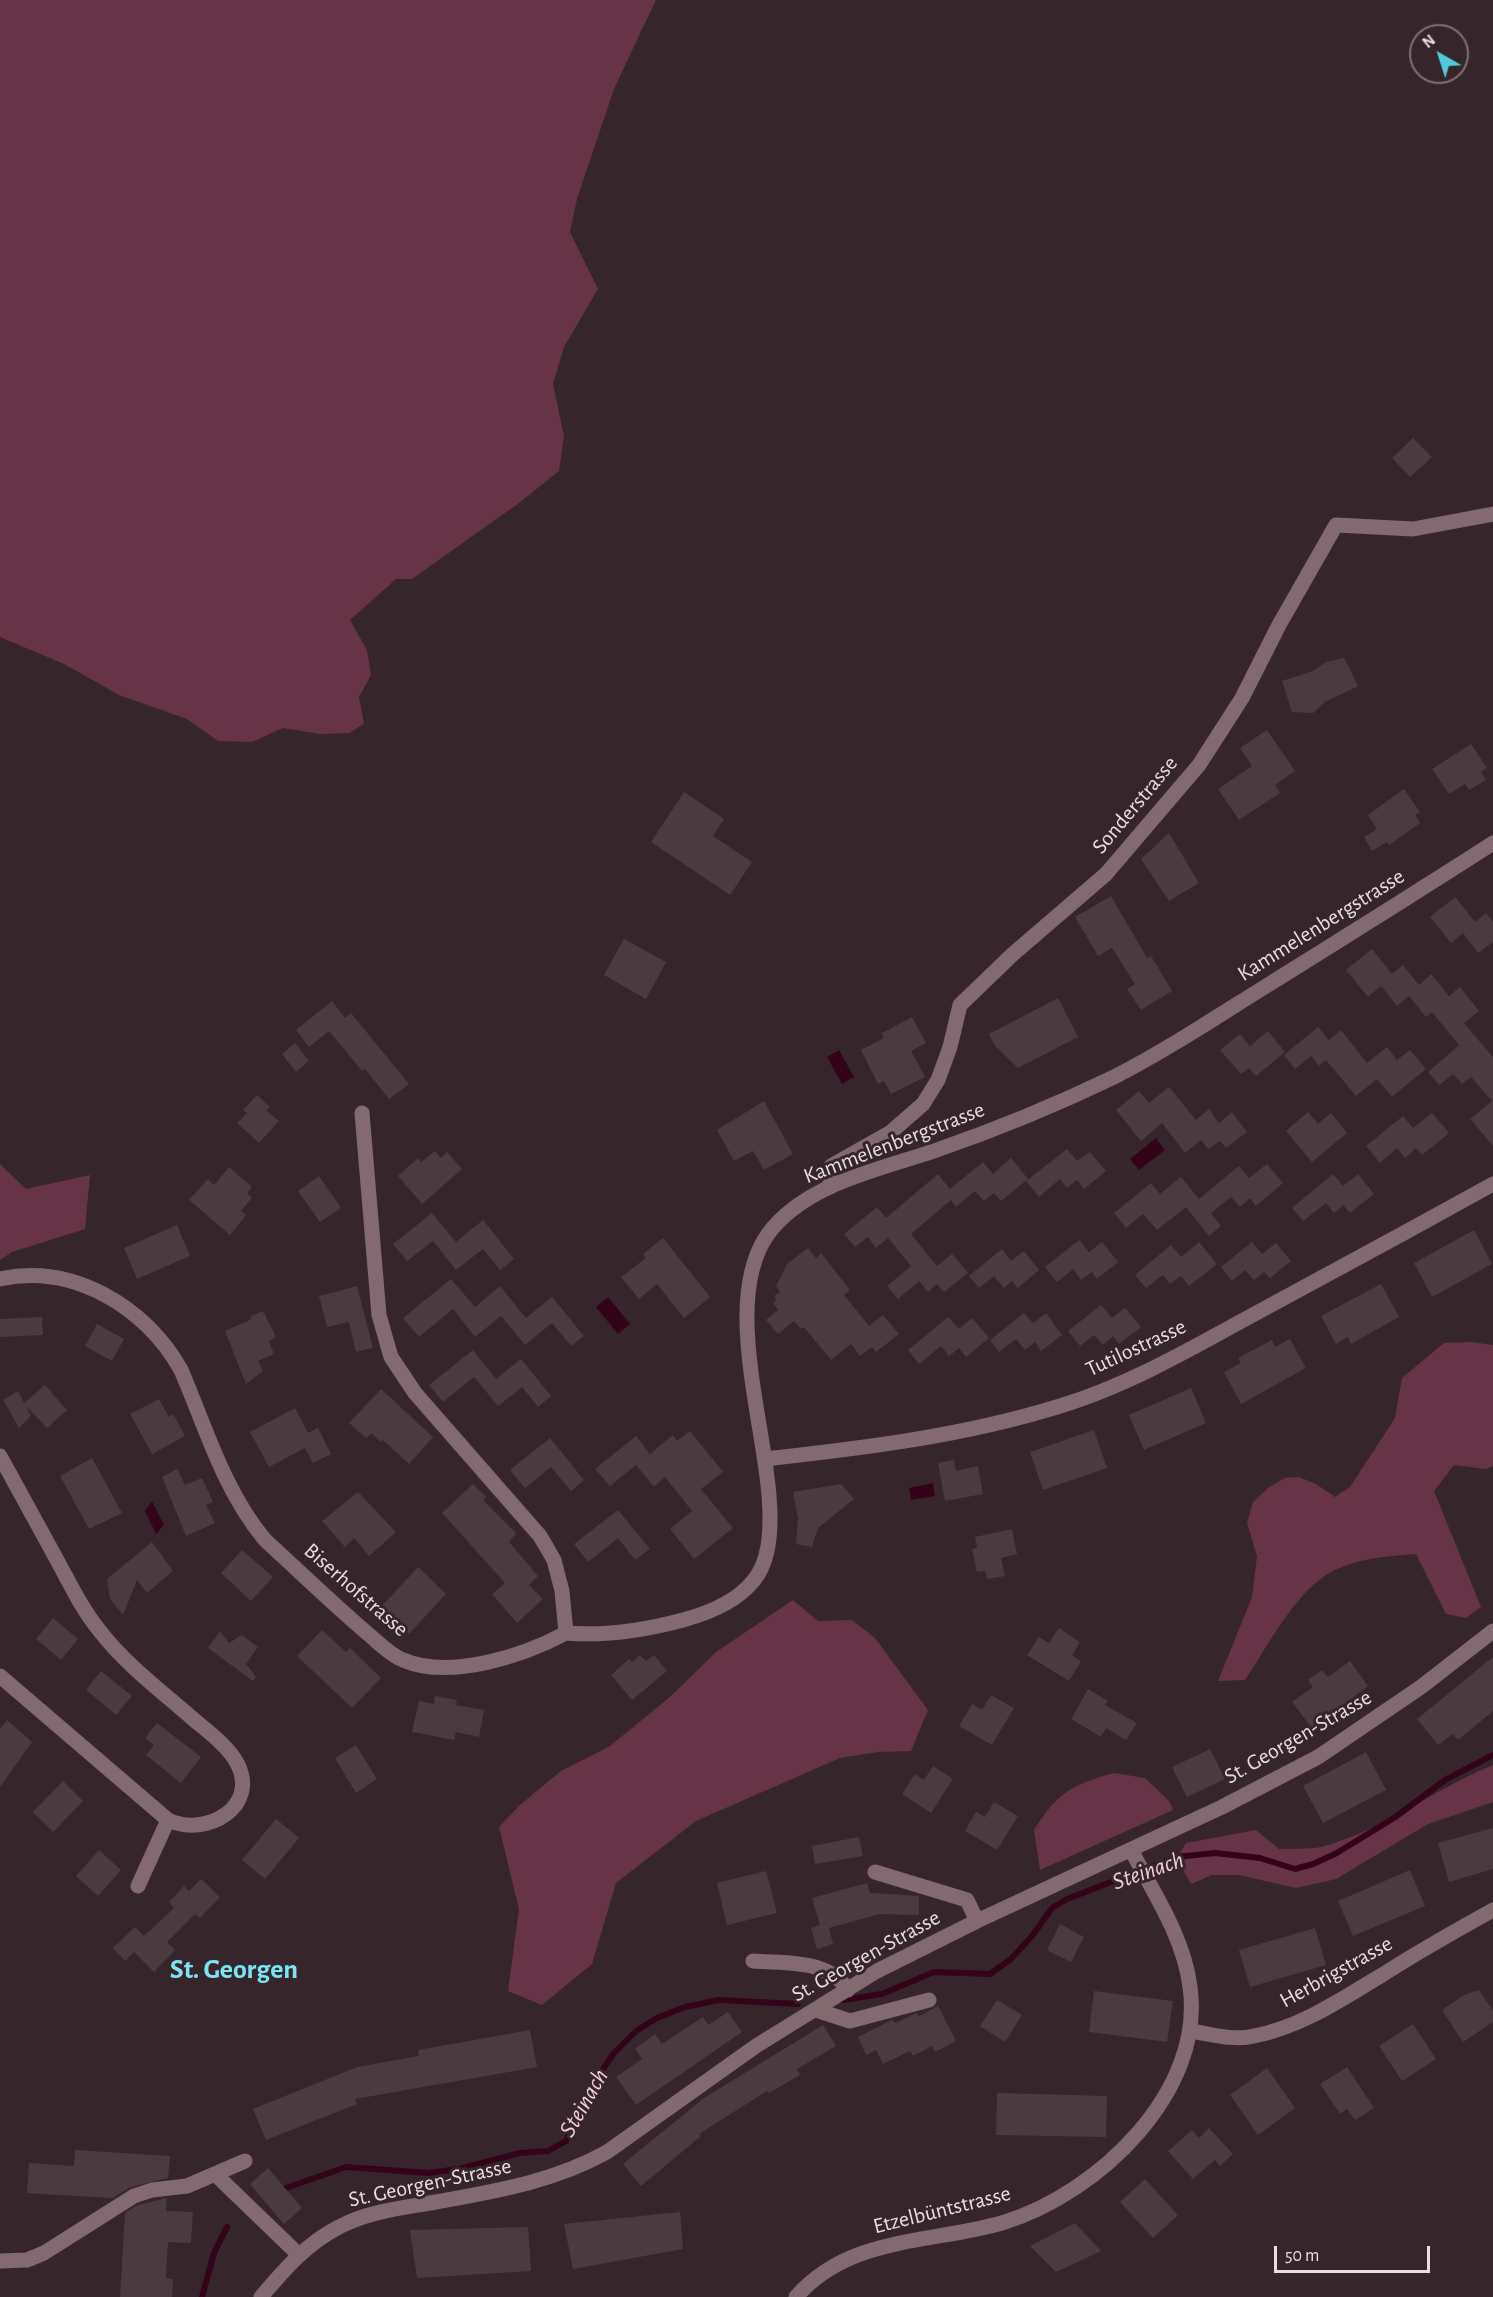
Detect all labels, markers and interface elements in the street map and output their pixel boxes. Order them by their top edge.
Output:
north arrow [1409,24,1469,84]
text: N [1420,32,1438,51]
street label: Sonderstrasse [1087,751,1183,859]
street label: Kammelenbergstrasse [1233,863,1409,987]
street label: Kammelenbergstrasse [800,1096,988,1190]
street label: Tutilostrasse [1082,1313,1190,1383]
street label: Biserhofstrasse [298,1538,414,1642]
street label: St. Georgen-Strasse [1220,1684,1376,1790]
water label: Steinach [1108,1845,1188,1897]
street label: St. Georgen-Strasse [787,1904,945,2008]
street label: Herbrigstrasse [1275,1930,1397,2014]
district label: St. Georgen [170,1953,298,1987]
water label: Steinach [553,2064,615,2142]
street label: St. Georgen-Strasse [346,2153,514,2213]
street label: Etzelbüntstrasse [870,2180,1014,2240]
scale bar [1277,2234,1433,2272]
text: 50 m [1285,2247,1319,2265]

